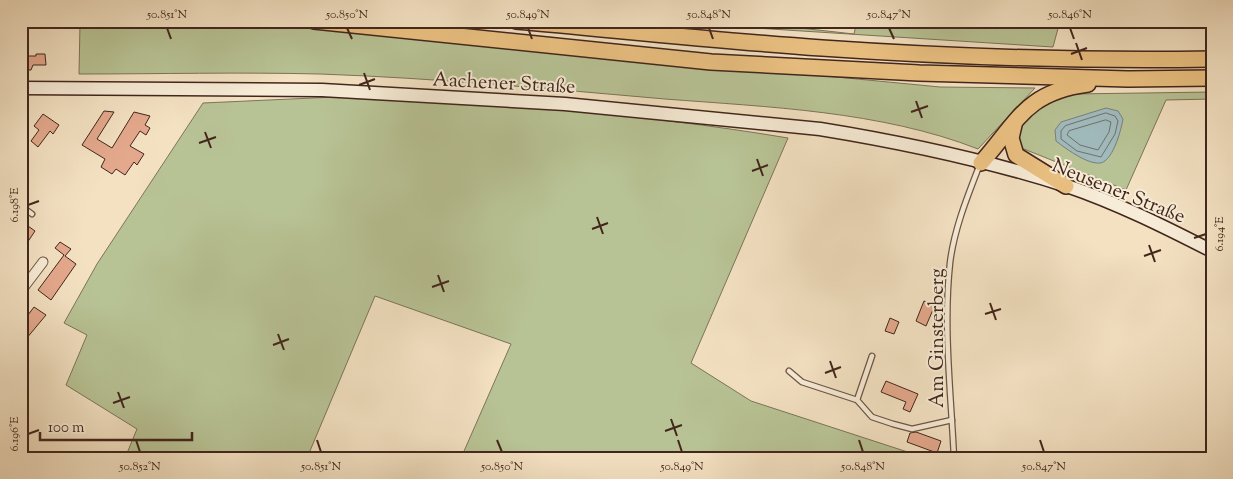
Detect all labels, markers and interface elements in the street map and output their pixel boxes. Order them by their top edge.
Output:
text: 50.851°N [146,6,187,24]
text: 50.850°N [325,6,368,24]
text: 50.849°N [505,6,550,24]
text: 50.848°N [686,6,731,24]
text: 50.847°N [866,6,911,24]
text: 50.846°N [1047,6,1092,24]
street label: Aachener Straße [432,66,576,103]
street label: Neusener Straße [1047,152,1189,232]
text: 6.198°E [6,187,24,222]
text: 6.194°E [1211,216,1229,251]
street label: Am Ginsterberg [924,268,953,408]
scale bar [40,409,192,441]
text: 6.196°E [6,416,24,451]
text: 100 m [48,418,85,439]
text: 50.852°N [118,458,161,476]
text: 50.851°N [300,458,341,476]
text: 50.850°N [480,458,523,476]
text: 50.849°N [659,458,704,476]
text: 50.848°N [840,458,885,476]
text: 50.847°N [1021,458,1066,476]

